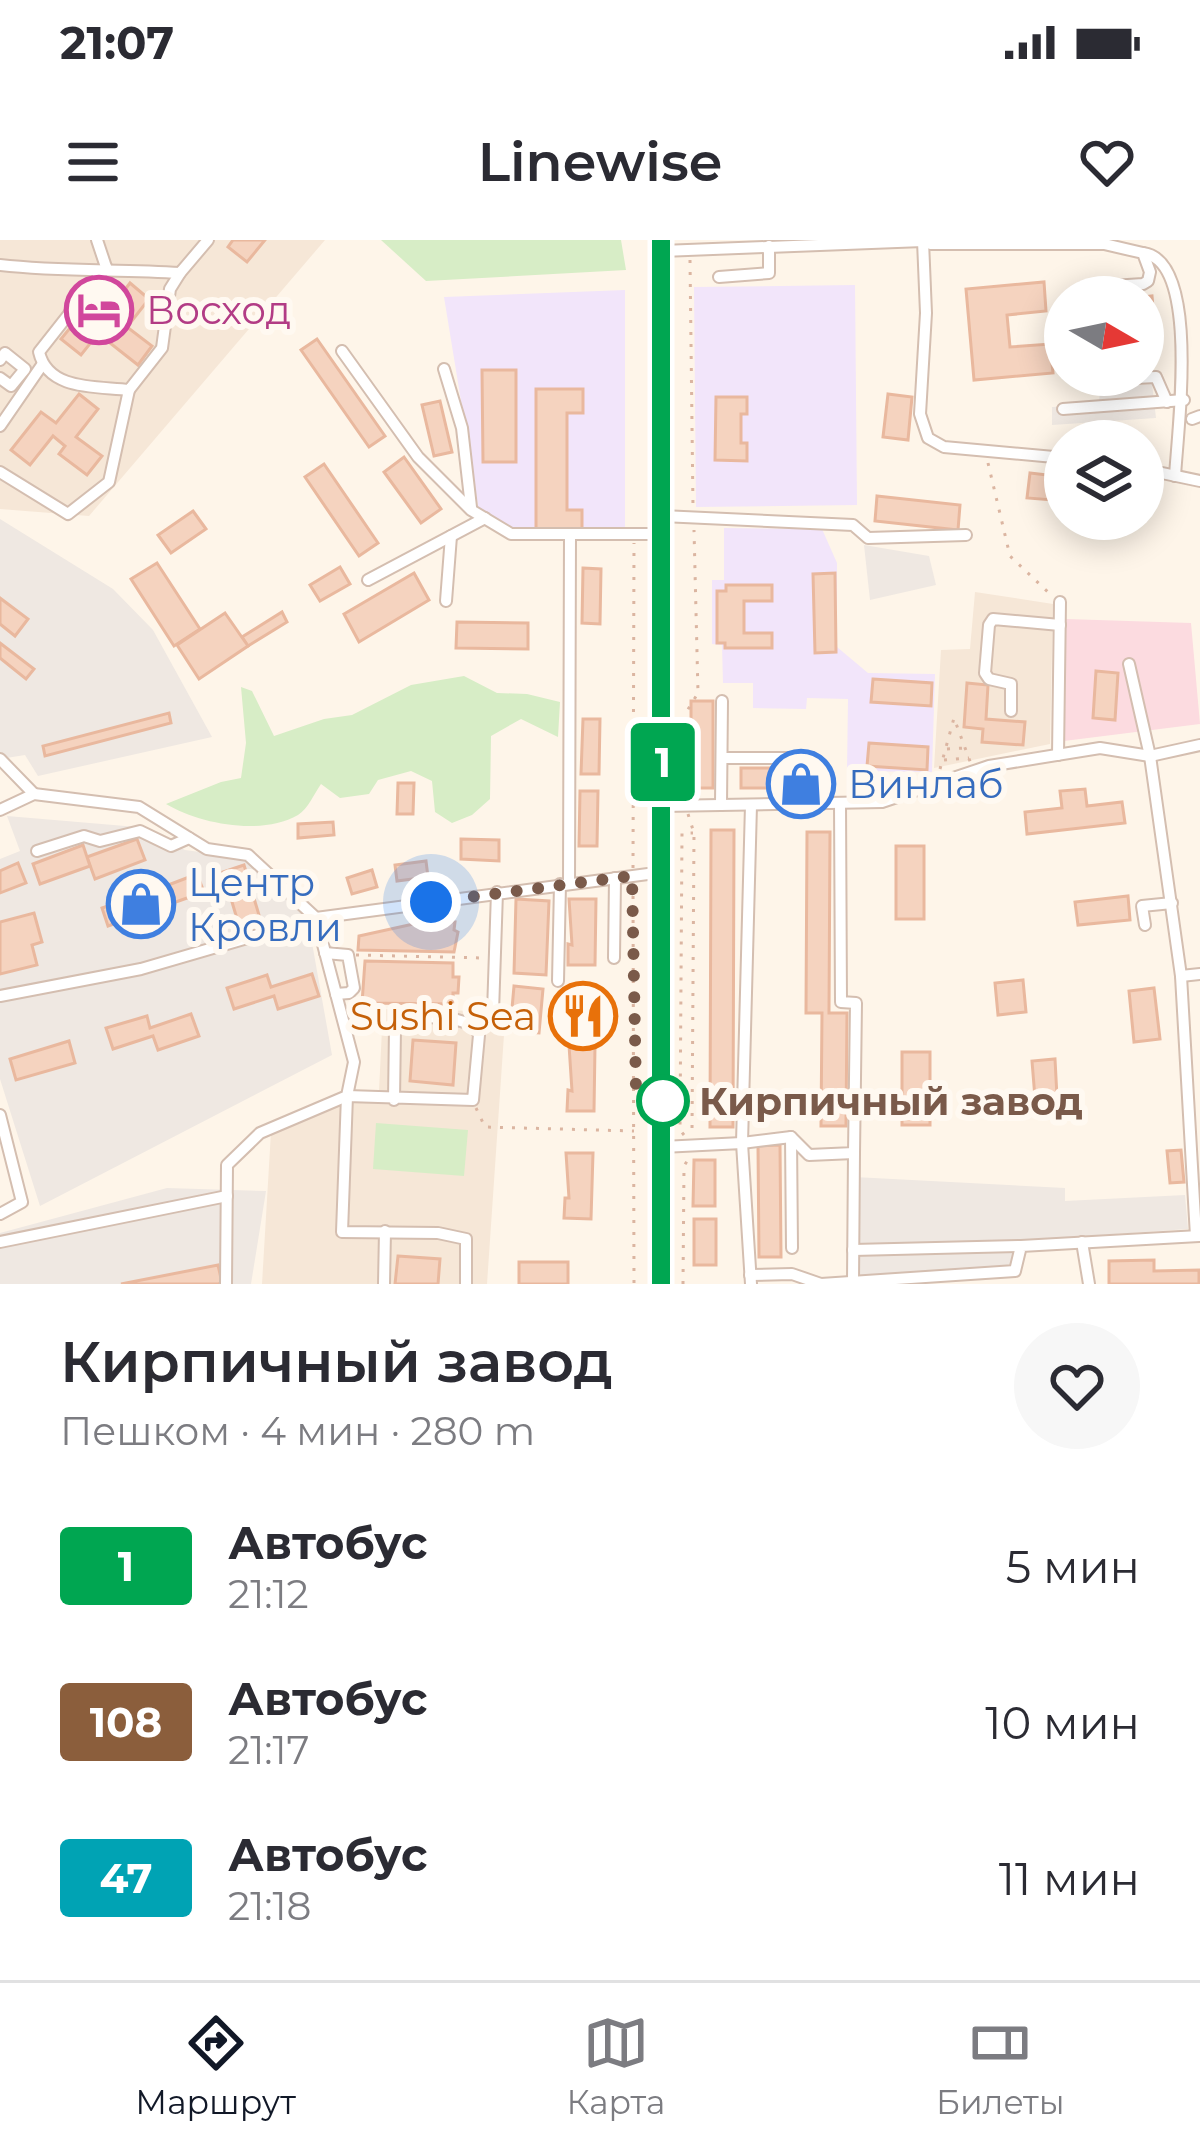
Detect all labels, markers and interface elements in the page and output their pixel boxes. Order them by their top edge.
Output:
text: 21:07 [60,15,174,70]
icon: menu [60,129,126,195]
text: Linewise [478,129,722,195]
icon: heart [1074,129,1140,195]
hotel icon: Восход [64,275,134,345]
north arrow [1044,276,1164,396]
map controls [1044,276,1164,540]
place label: Восход [146,286,291,334]
button: layers [1044,420,1164,540]
line badge: 1 [624,723,702,801]
text: 1 [655,736,671,788]
shop icon: Винлаб [766,749,836,819]
place label: Винлаб [848,760,1003,808]
place label: Центр Кровли [188,858,342,951]
shop icon: Центр Кровли [106,869,176,939]
your location [401,872,461,932]
restaurant icon: Sushi Sea [548,981,618,1051]
place label: Sushi Sea [350,992,536,1040]
marker: Кирпичный завод [638,1076,688,1126]
place label: Кирпичный завод [699,1077,1083,1125]
button: heart [1014,1323,1140,1449]
text: Кирпичный завод [60,1327,613,1396]
text: Пешком · 4 мин · 280 m [60,1407,535,1455]
text: Автобус [228,1515,428,1570]
text: 5 мин [1006,1539,1140,1594]
text: 1 [118,1540,134,1592]
text: 21:12 [228,1570,309,1618]
text: Автобус [228,1671,428,1726]
text: 10 мин [985,1695,1140,1750]
text: 108 [90,1696,162,1748]
text: 21:17 [228,1726,310,1774]
text: Автобус [228,1827,428,1882]
text: 11 мин [999,1851,1140,1906]
text: 47 [99,1852,153,1904]
text: 21:18 [228,1882,311,1930]
tab: Маршрут [135,2010,296,2122]
tab: Карта [567,2010,665,2122]
tab: Билеты [936,2010,1065,2122]

